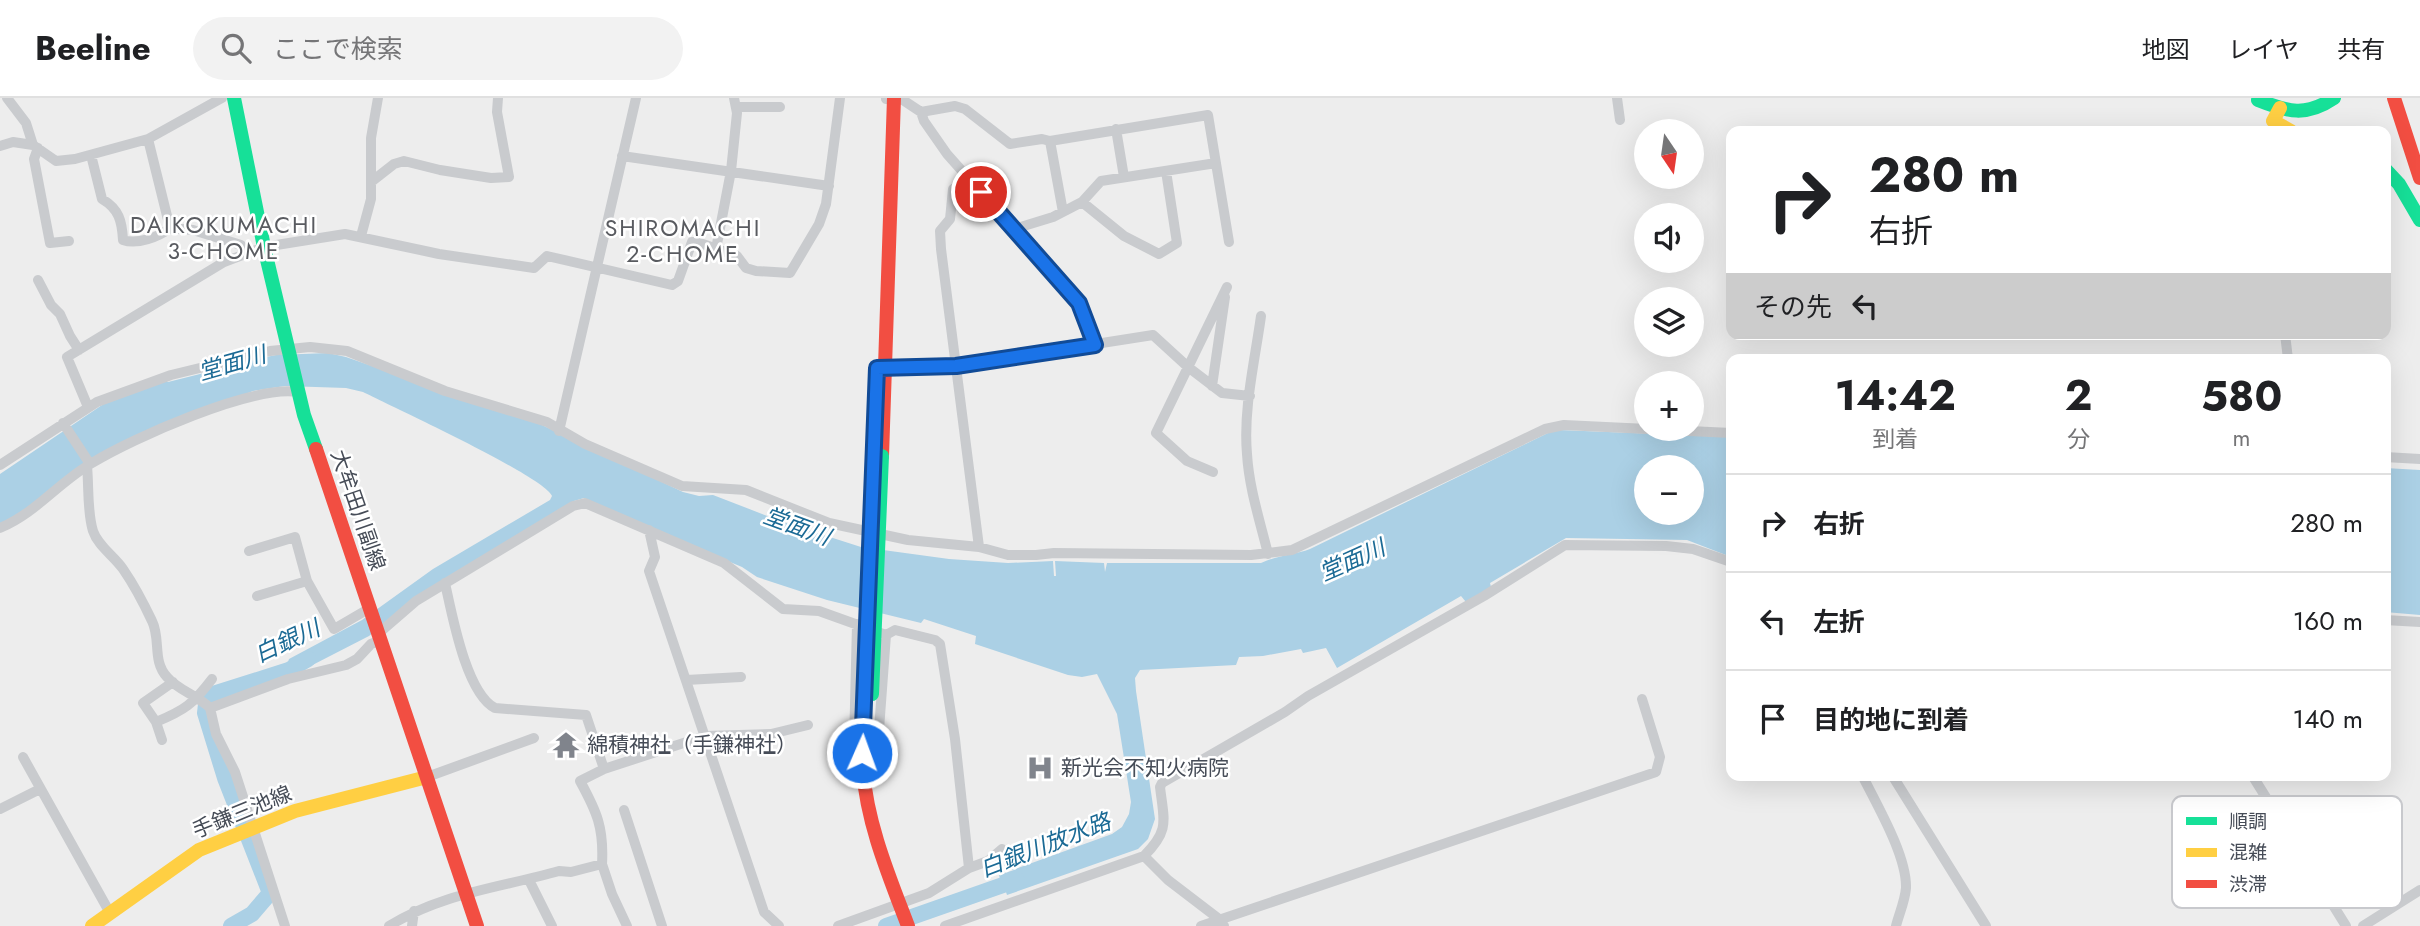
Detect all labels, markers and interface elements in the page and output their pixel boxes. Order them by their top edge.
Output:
search box [193,17,683,80]
text: Beeline [35,25,151,72]
icon: search [217,29,255,67]
text: ここで検索 [273,30,403,68]
text: 地図 [2142,32,2190,67]
text: レイヤ [2228,32,2299,67]
text: 共有 [2337,32,2385,67]
north arrow [1634,119,1704,189]
map controls [1634,119,1704,525]
text: 280 m [1869,140,2019,210]
icon: right [1754,154,1845,245]
pin [951,162,1011,222]
icon: arrive [962,173,1000,211]
button: sound [1634,203,1704,273]
district label: DAIKOKUMACHI 3-CHOME [130,208,318,268]
text: 右折 [1869,208,1933,254]
district label: SHIROMACHI 2-CHOME [605,211,761,271]
button: layers [1634,287,1704,357]
icon: left [1846,287,1884,325]
text: その先 [1754,288,1832,326]
water label: 堂面川 [194,336,273,389]
text: 14:42 [1835,365,1956,426]
text: 2 [2065,365,2092,426]
text: 580 [2201,366,2282,427]
button: + [1634,371,1704,441]
text: m [2233,421,2251,455]
text: 到着 [1872,422,1918,456]
text: 分 [2067,422,2090,456]
street label: 大牟田川副線 [323,446,393,574]
button: − [1634,455,1704,525]
water label: 堂面川 [759,498,838,555]
icon: right [1754,504,1792,542]
text: 280 m [2290,504,2363,542]
text: 右折 [1813,505,1865,543]
water label: 堂面川 [1314,529,1393,590]
icon: left [1754,602,1792,640]
text: 160 m [2293,602,2363,640]
text: 左折 [1813,603,1865,641]
water label: 白銀川 [249,610,328,671]
icon: arrive [1754,700,1792,738]
text: 140 m [2292,700,2363,738]
text: 目的地に到着 [1813,701,1969,739]
position arrow [825,716,899,790]
temple icon: 綿積神社（手鎌神社） [551,730,581,760]
place label: 綿積神社（手鎌神社） [587,730,797,760]
hospital icon: 新光会不知火病院 [1025,753,1055,783]
place label: 新光会不知火病院 [1061,753,1229,783]
street label: 手鎌三池線 [188,778,296,846]
legend [2172,796,2402,908]
water label: 白銀川放水路 [974,804,1117,886]
text: 順調 [2229,808,2267,835]
text: 混雑 [2229,839,2267,866]
text: 渋滞 [2229,871,2267,898]

